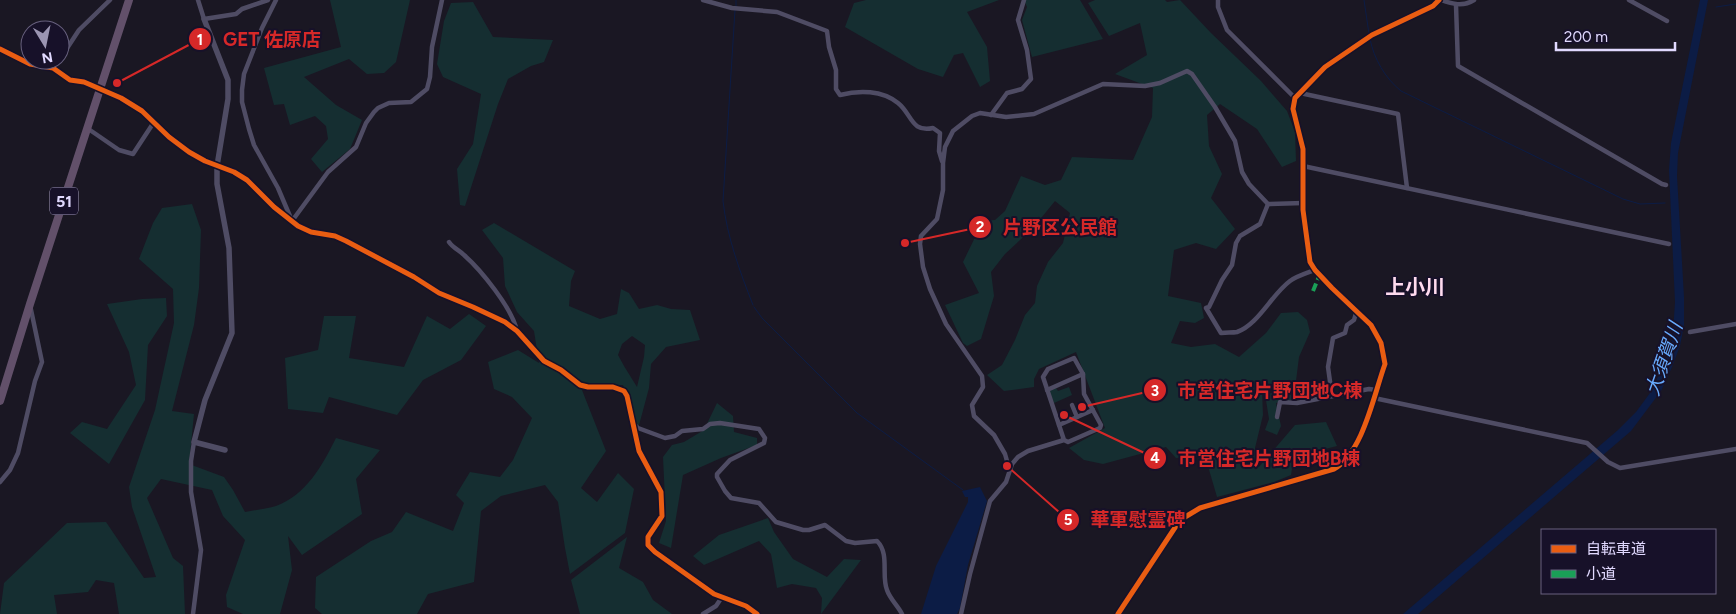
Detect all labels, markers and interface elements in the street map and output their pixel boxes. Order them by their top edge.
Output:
north arrow [20,20,70,70]
scale bar [1556,20,1675,52]
callout: GET 佐原店 [188,22,331,56]
text: GET 佐原店 [223,28,321,51]
text: 200 m [1564,28,1608,46]
text: 1 [197,31,203,49]
text: N [40,48,54,67]
road number: 51 [50,188,78,215]
callout: 片野区公民館 [968,210,1127,244]
text: 片野区公民館 [1003,216,1117,239]
text: 2 [976,218,985,236]
district label: 上小川 [1385,275,1445,299]
water label: 大須賀川 [1641,317,1688,399]
callout: 市営住宅片野団地C棟 [1143,373,1372,407]
text: 市営住宅片野団地C棟 [1178,379,1362,402]
text: 3 [1151,382,1159,400]
callout: 市営住宅片野団地B棟 [1143,441,1371,475]
text: 市営住宅片野団地B棟 [1178,447,1360,470]
text: 4 [1150,449,1160,467]
callout: 華軍慰霊碑 [1056,503,1196,537]
text: 華軍慰霊碑 [1090,508,1186,531]
text: 5 [1064,511,1073,529]
legend [1541,529,1716,594]
text: 自転車道 [1586,540,1646,558]
text: 小道 [1586,565,1616,583]

